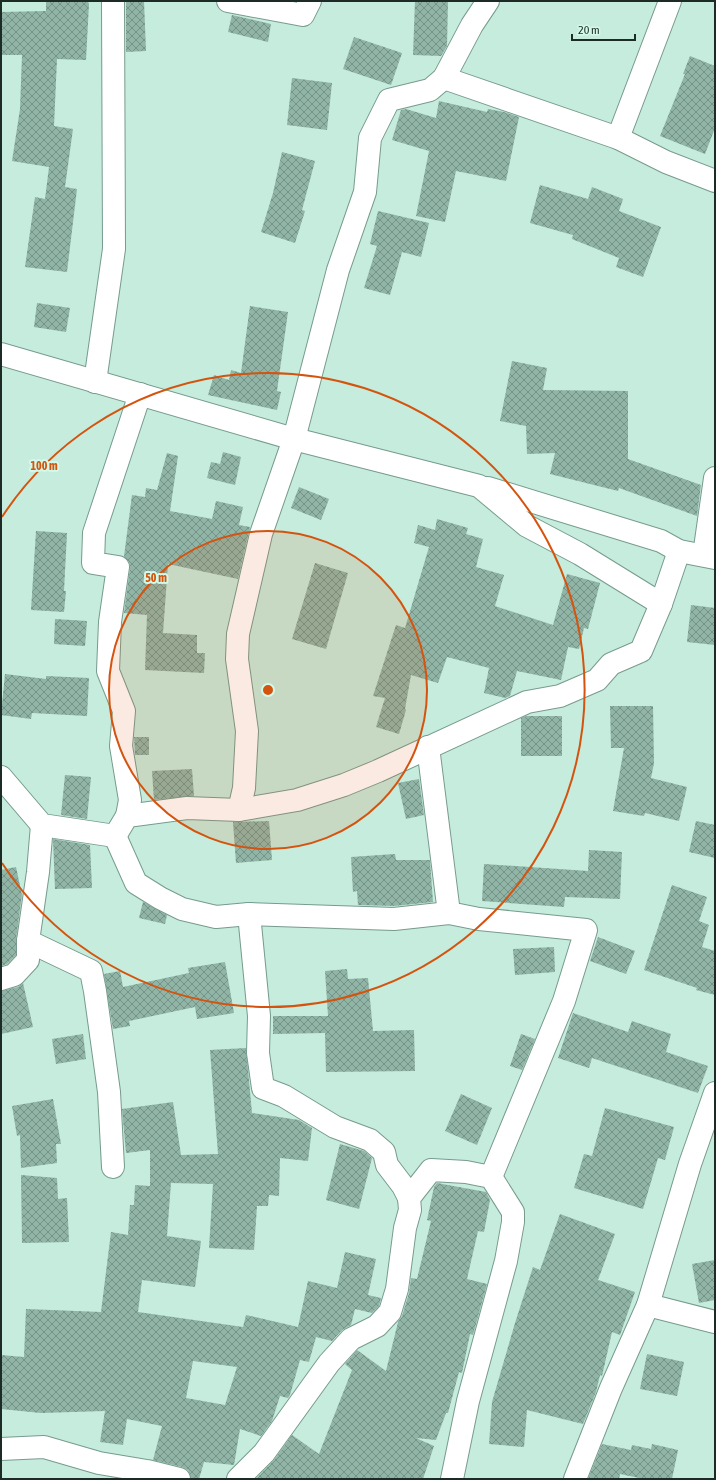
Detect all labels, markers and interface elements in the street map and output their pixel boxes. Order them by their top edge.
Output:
scale bar [572,16,635,42]
text: 20 m [578,23,600,37]
text: 100 m [30,459,58,473]
text: 50 m [145,571,167,585]
centre of rings [261,683,275,697]

